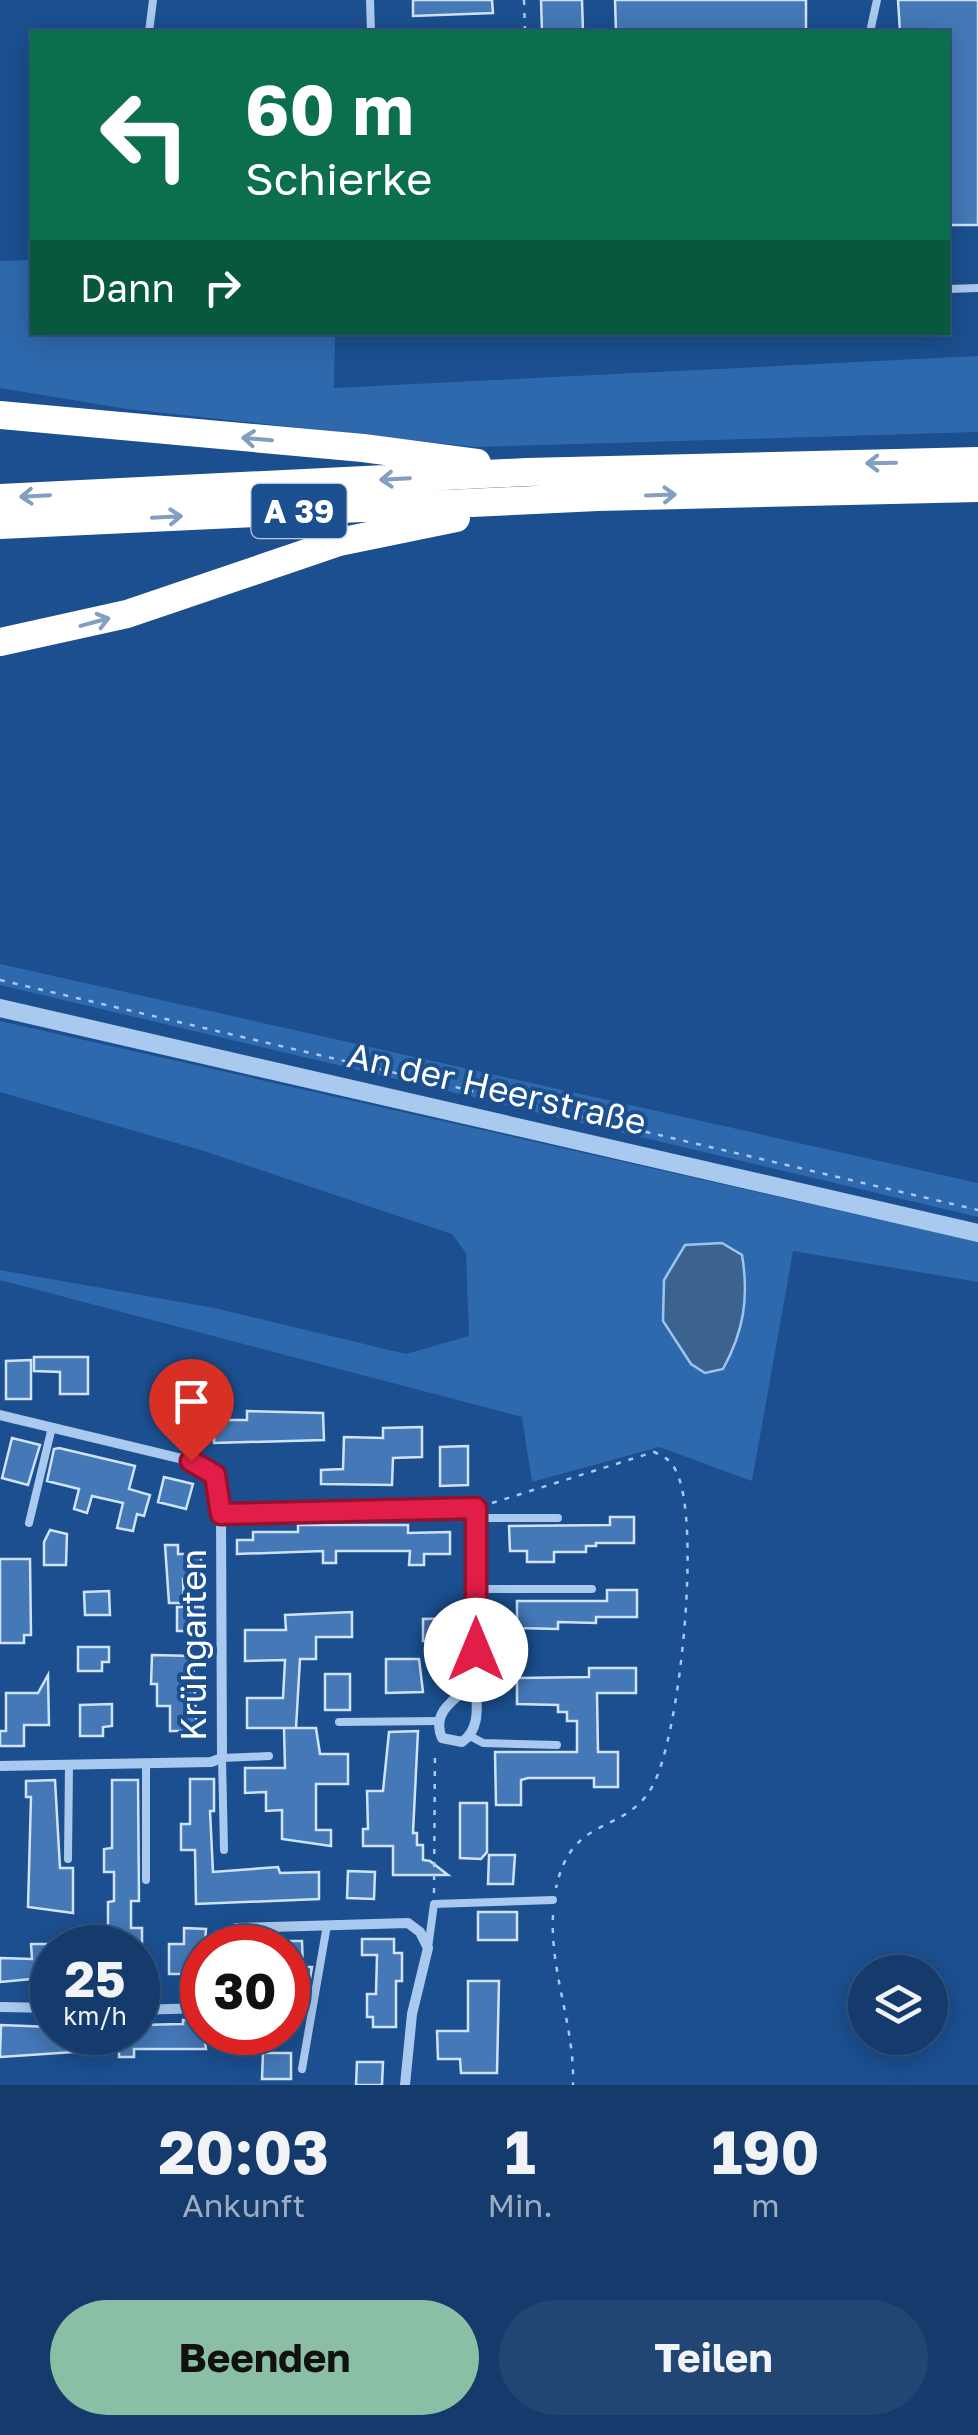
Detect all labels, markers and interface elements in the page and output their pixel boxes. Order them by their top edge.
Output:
text: 60 m [245,66,414,150]
icon: left [80,70,210,200]
text: Schierke [245,151,432,205]
icon: right [195,260,250,315]
text: Dann [80,265,175,310]
one-way arrow [242,429,274,448]
one-way arrow [865,454,898,472]
one-way arrow [379,469,411,488]
road number: A 39 [252,484,346,538]
one-way arrow [644,486,676,505]
one-way arrow [20,487,52,506]
one-way arrow [151,507,183,526]
one-way arrow [79,612,111,631]
street label: An der Heerstraße [344,1033,650,1143]
pin [149,1359,234,1462]
icon: arrive [164,1374,219,1429]
street label: Krühgarten [172,1549,214,1741]
position arrow [424,1598,528,1702]
speed limit sign: 30 [180,1925,310,2055]
text: 25 [64,1948,125,2008]
map controls [848,1955,948,2055]
button: layers [848,1955,948,2055]
text: km/h [63,2000,127,2031]
text: 20:03 [159,2115,329,2187]
text: 1 [505,2115,536,2187]
text: 190 [711,2115,819,2187]
text: Ankunft [182,2186,305,2224]
text: Min. [488,2186,553,2224]
text: m [751,2186,780,2224]
button: Beenden [50,2300,479,2415]
button: Teilen [499,2300,928,2415]

